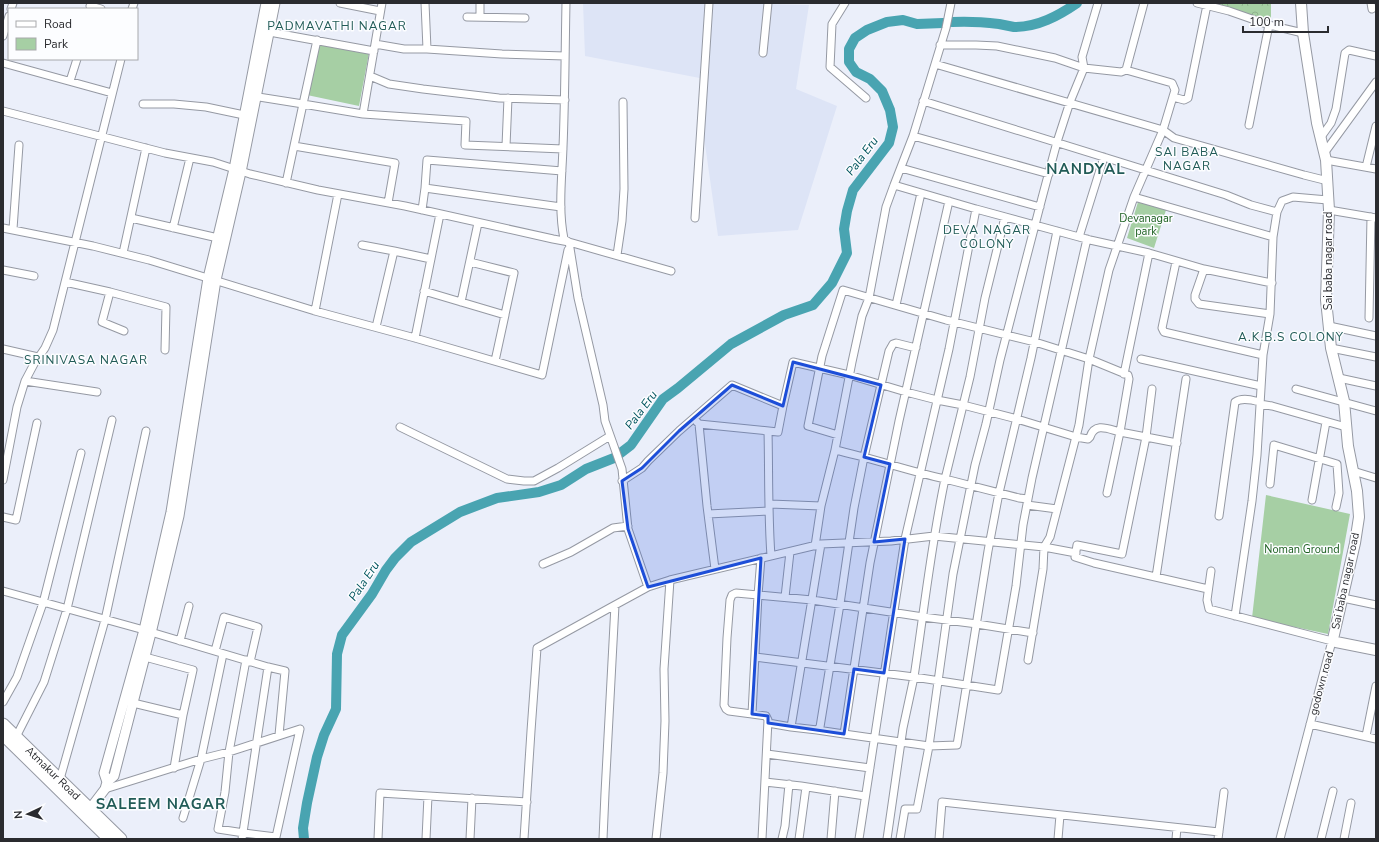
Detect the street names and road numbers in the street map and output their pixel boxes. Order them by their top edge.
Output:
street label: Sai baba nagar road [1321,212,1336,310]
street label: Sai baba nagar road [1328,531,1363,631]
street label: godown road [1306,650,1337,717]
street label: Atmakur Road [22,743,83,803]

